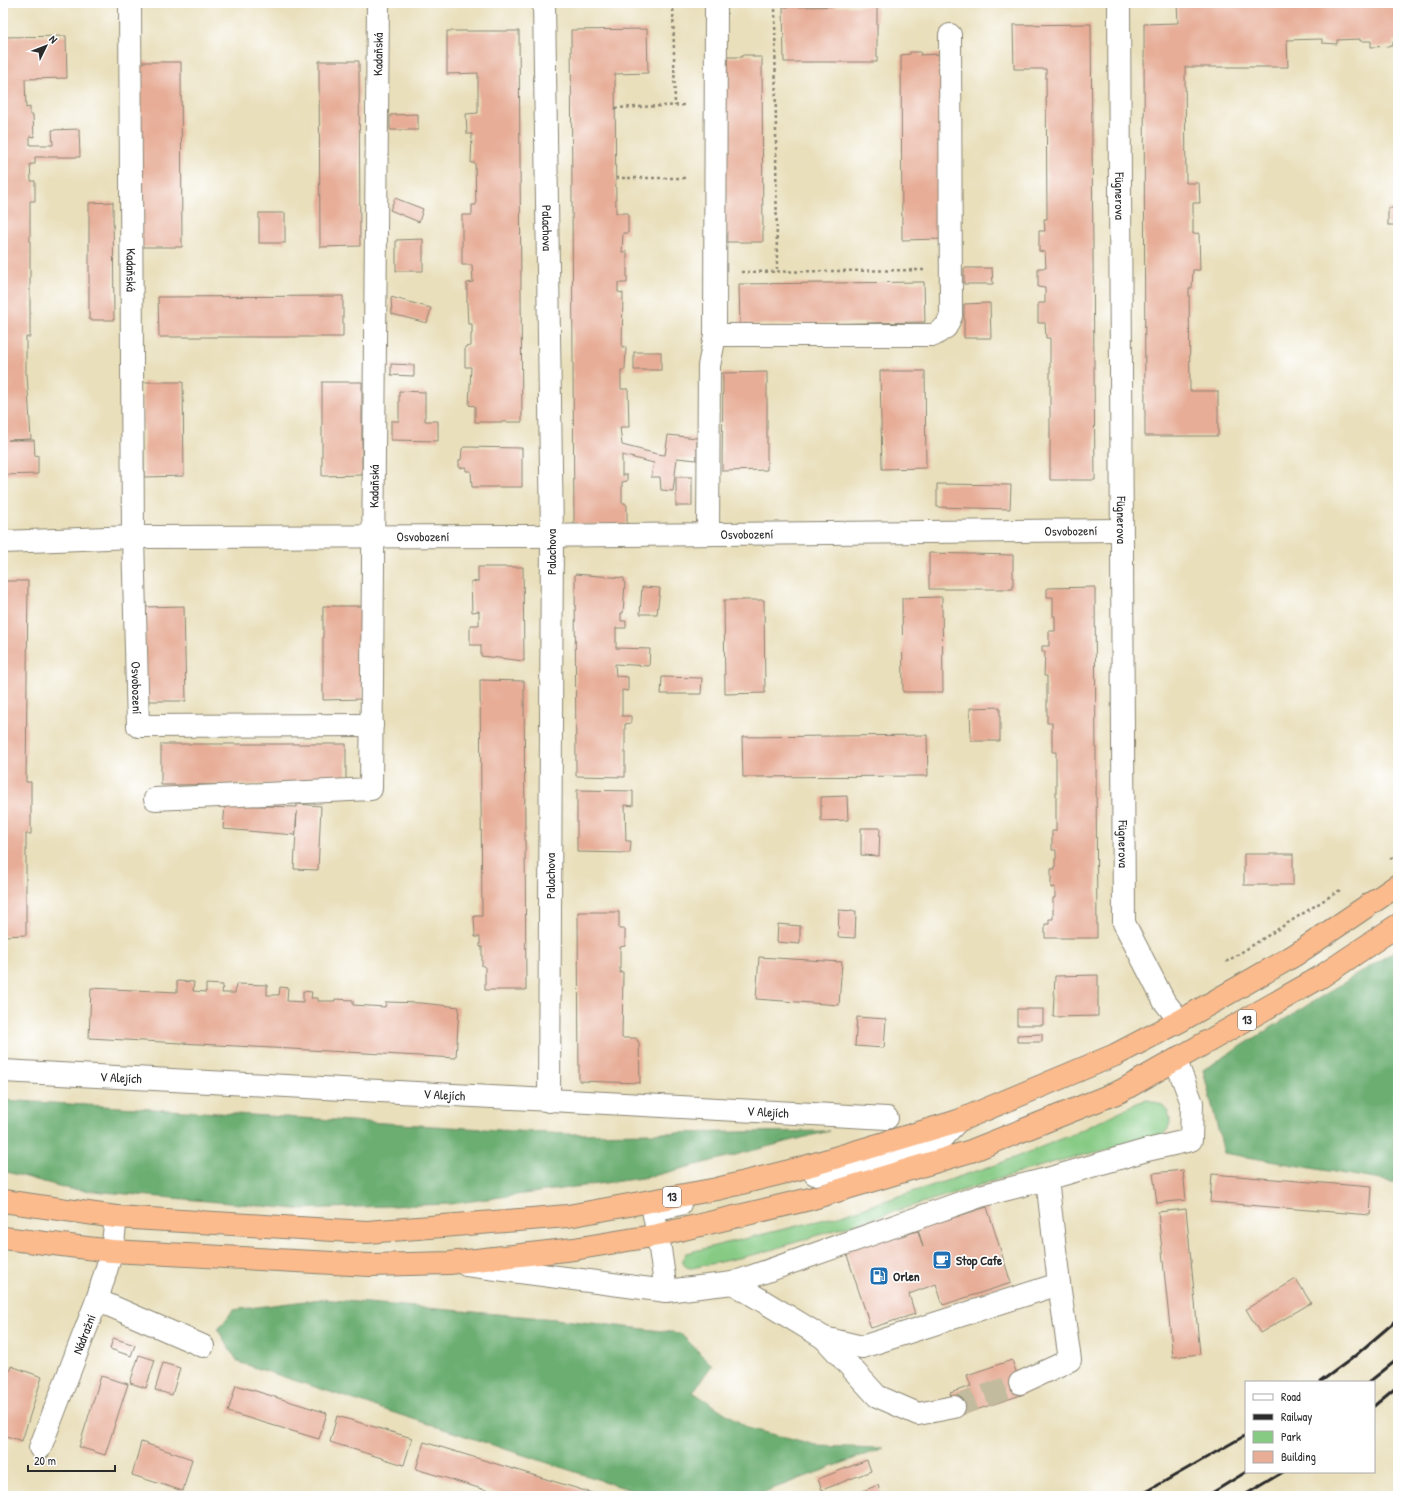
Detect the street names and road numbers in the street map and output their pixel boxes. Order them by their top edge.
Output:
street label: Kadaňská [368,32,387,76]
street label: Fügnerova [1111,171,1129,220]
street label: Palachova [538,205,557,251]
street label: Kadaňská [122,248,141,292]
street label: Kadaňská [365,464,383,508]
street label: Fügnerova [1113,495,1131,544]
street label: Osvobození [1044,521,1097,540]
street label: Osvobození [720,525,774,543]
street label: Osvobození [396,527,449,545]
street label: Palachova [542,529,560,575]
street label: Osvobození [127,661,147,715]
street label: Fügnerova [1114,819,1133,868]
street label: Palachova [541,853,559,899]
road number: 13 [1238,1010,1256,1030]
street label: V Alejích [99,1067,143,1087]
street label: V Alejích [423,1084,466,1105]
street label: V Alejích [747,1102,790,1122]
road number: 13 [663,1187,681,1207]
street label: Nádražní [68,1311,100,1357]

